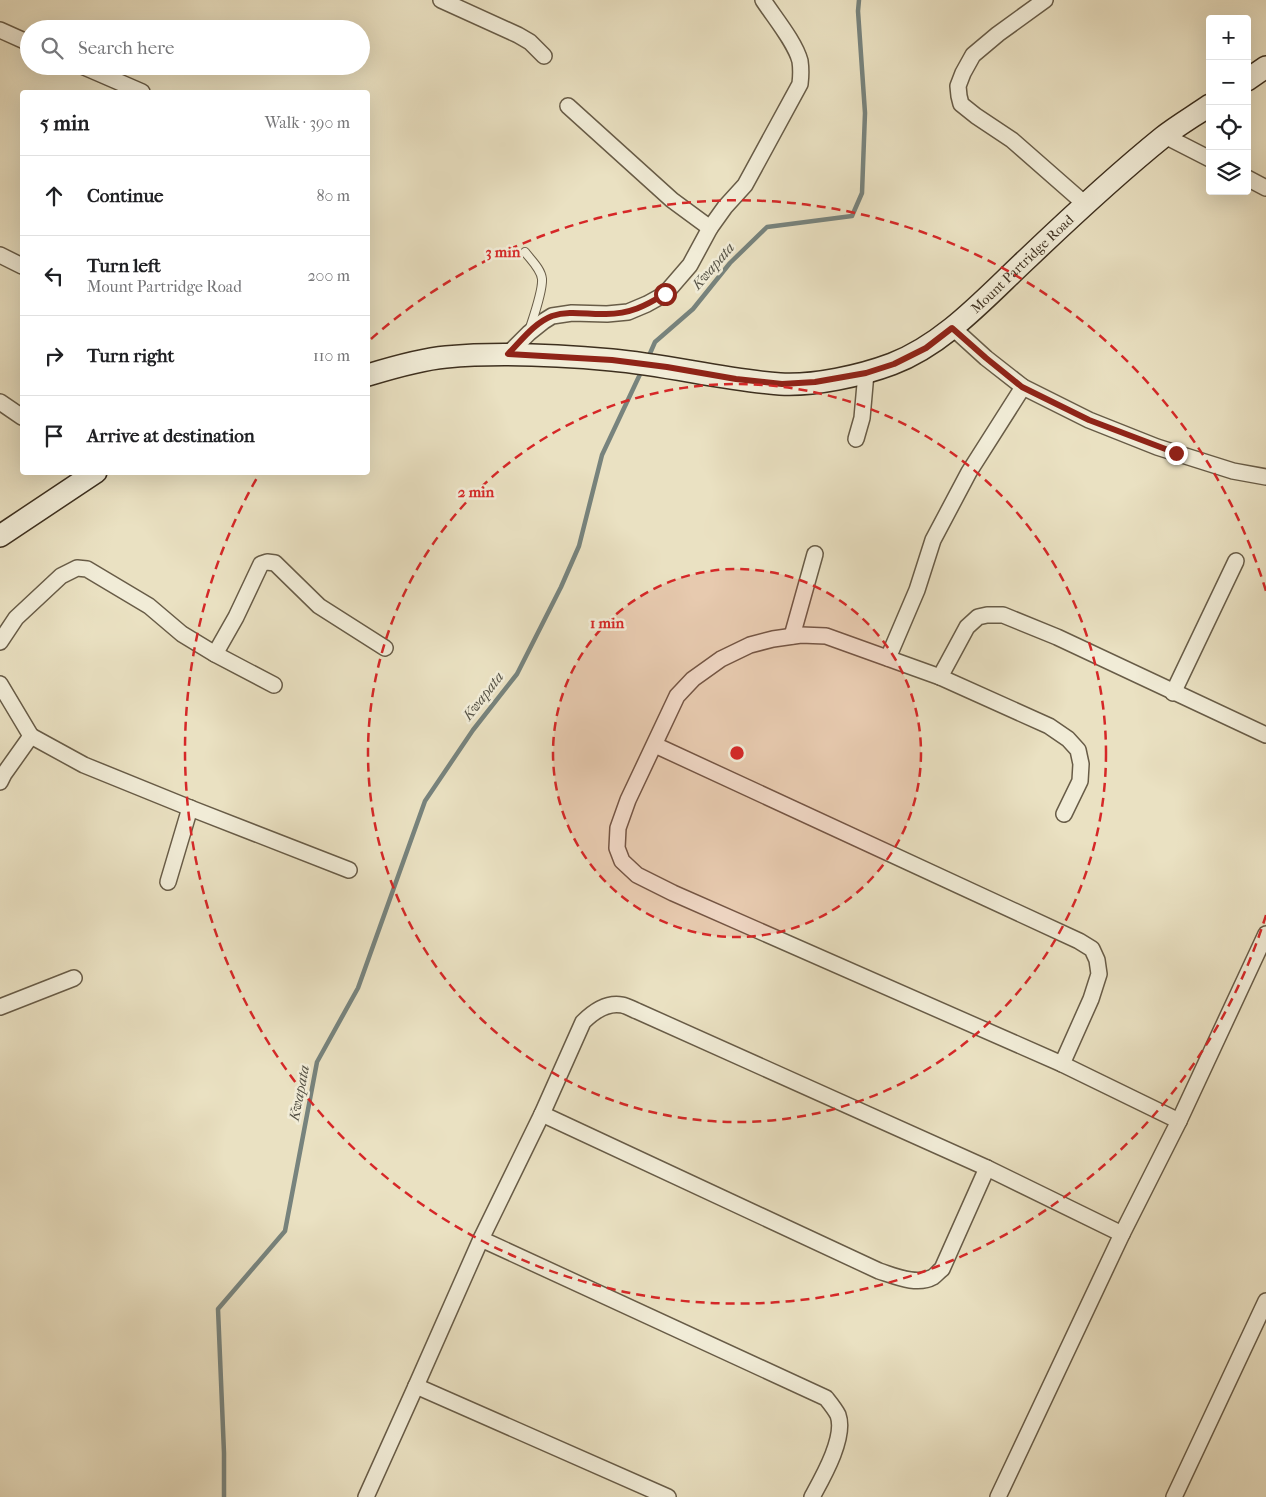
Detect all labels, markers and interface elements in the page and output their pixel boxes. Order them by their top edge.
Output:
map controls [1206,15,1251,195]
button: + [1206,15,1251,60]
search box [20,20,370,75]
icon: search [38,34,66,62]
text: Search here [78,37,174,59]
button: − [1206,60,1251,105]
button: locate [1206,105,1251,150]
text: 5 min [40,111,89,135]
text: Walk · 390 m [265,113,350,132]
button: layers [1206,150,1251,195]
icon: ahead [40,182,68,210]
text: Continue [87,185,163,207]
text: 80 m [316,186,350,205]
street label: Mount Partridge Road [967,211,1078,317]
water label: Kwapata [687,239,738,294]
text: 3 min [486,243,521,261]
text: Turn left [87,255,161,277]
icon: left [40,262,68,290]
text: 200 m [307,266,350,285]
text: Mount Partridge Road [87,277,242,296]
route start [654,283,677,306]
icon: right [40,342,68,370]
text: Turn right [87,345,174,367]
text: 110 m [313,346,350,365]
icon: arrive [40,422,68,450]
text: Arrive at destination [87,425,255,447]
route end [1165,442,1188,465]
text: 2 min [458,483,495,501]
text: 1 min [590,614,624,632]
water label: Kwapata [458,668,507,724]
centre of rings [728,744,746,762]
water label: Kwapata [285,1064,313,1123]

